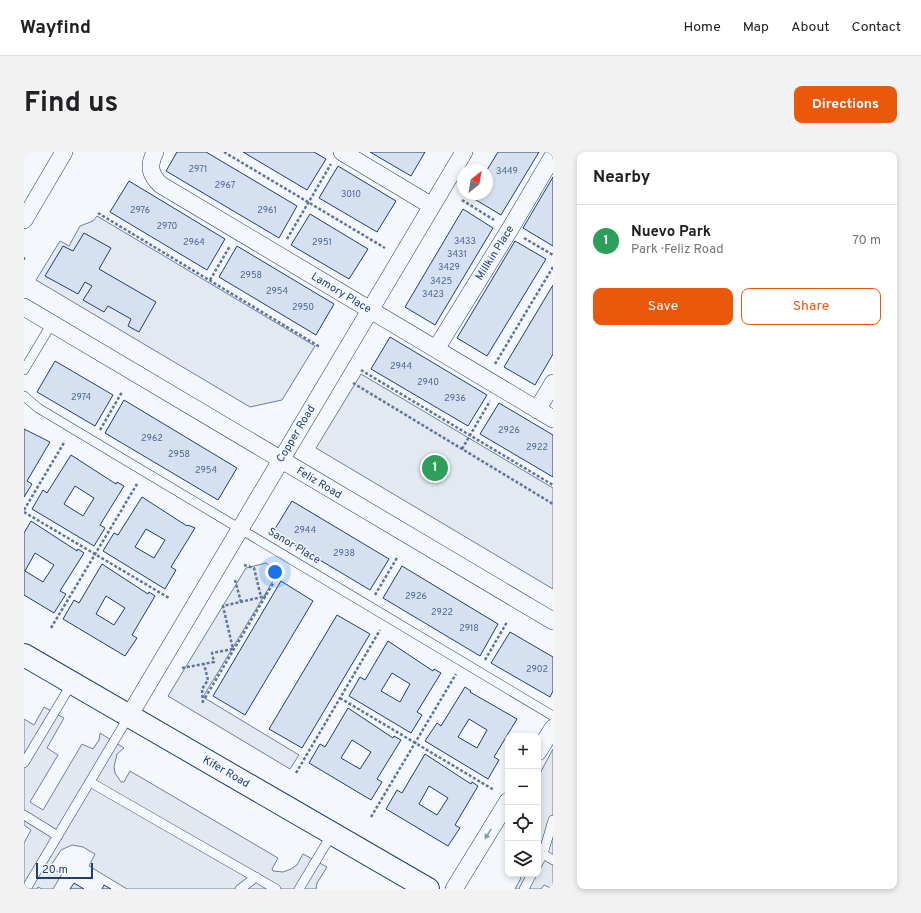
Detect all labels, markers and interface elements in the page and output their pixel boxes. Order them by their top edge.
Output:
text: Wayfind [20,16,91,40]
text: Home [684,19,721,36]
text: Map [743,19,769,36]
text: About [791,19,830,36]
text: Contact [852,19,901,36]
text: Find us [24,86,118,122]
button: Directions [794,86,897,123]
house number: 2971 [189,164,207,175]
north arrow [457,164,493,200]
house number: 3449 [496,166,518,177]
text: Nearby [593,167,650,189]
house number: 2967 [215,180,236,191]
house number: 3010 [341,189,361,200]
house number: 2976 [130,205,150,216]
house number: 2961 [257,205,277,216]
house number: 2970 [157,221,178,232]
street label: Millkin Place [473,223,517,283]
text: Nuevo Park [631,223,711,242]
text: 1 [603,233,609,249]
text: 70 m [852,233,881,249]
house number: 3433 [454,236,476,247]
house number: 2964 [183,237,205,248]
house number: 2951 [312,237,332,248]
text: Park · Feliz Road [631,242,724,258]
house number: 3431 [447,249,467,260]
house number: 3429 [438,262,460,273]
house number: 2958 [240,270,262,281]
street label: Lamory Place [308,270,374,316]
house number: 3425 [430,276,452,287]
house number: 2954 [266,286,289,297]
button: Save [593,288,733,325]
button: Share [741,288,881,325]
house number: 3423 [422,289,444,300]
house number: 2950 [292,302,314,313]
house number: 2944 [390,361,412,372]
house number: 2940 [417,377,439,388]
house number: 2974 [71,392,91,403]
house number: 2936 [444,393,466,404]
street label: Copper Road [273,403,319,465]
house number: 2926 [498,425,520,436]
house number: 2962 [141,433,163,444]
house number: 2922 [526,442,548,453]
house number: 2958 [168,449,190,460]
pin: 1 [422,453,448,483]
street label: Feliz Road [294,464,344,502]
house number: 2954 [195,465,218,476]
street label: Sanor Place [265,525,323,567]
house number: 2944 [294,525,316,536]
house number: 2938 [333,548,355,559]
your location [265,562,285,582]
house number: 2926 [405,591,427,602]
house number: 2922 [431,607,453,618]
house number: 2918 [459,623,479,634]
house number: 2902 [526,664,548,675]
map controls [505,733,541,877]
button: + [505,733,541,769]
street label: Kifer Road [200,753,252,791]
button: − [505,769,541,805]
button: locate [505,805,541,841]
one-way arrow [484,828,491,840]
button: layers [505,841,541,877]
scale bar [36,861,93,880]
text: 20 m [42,863,68,877]

